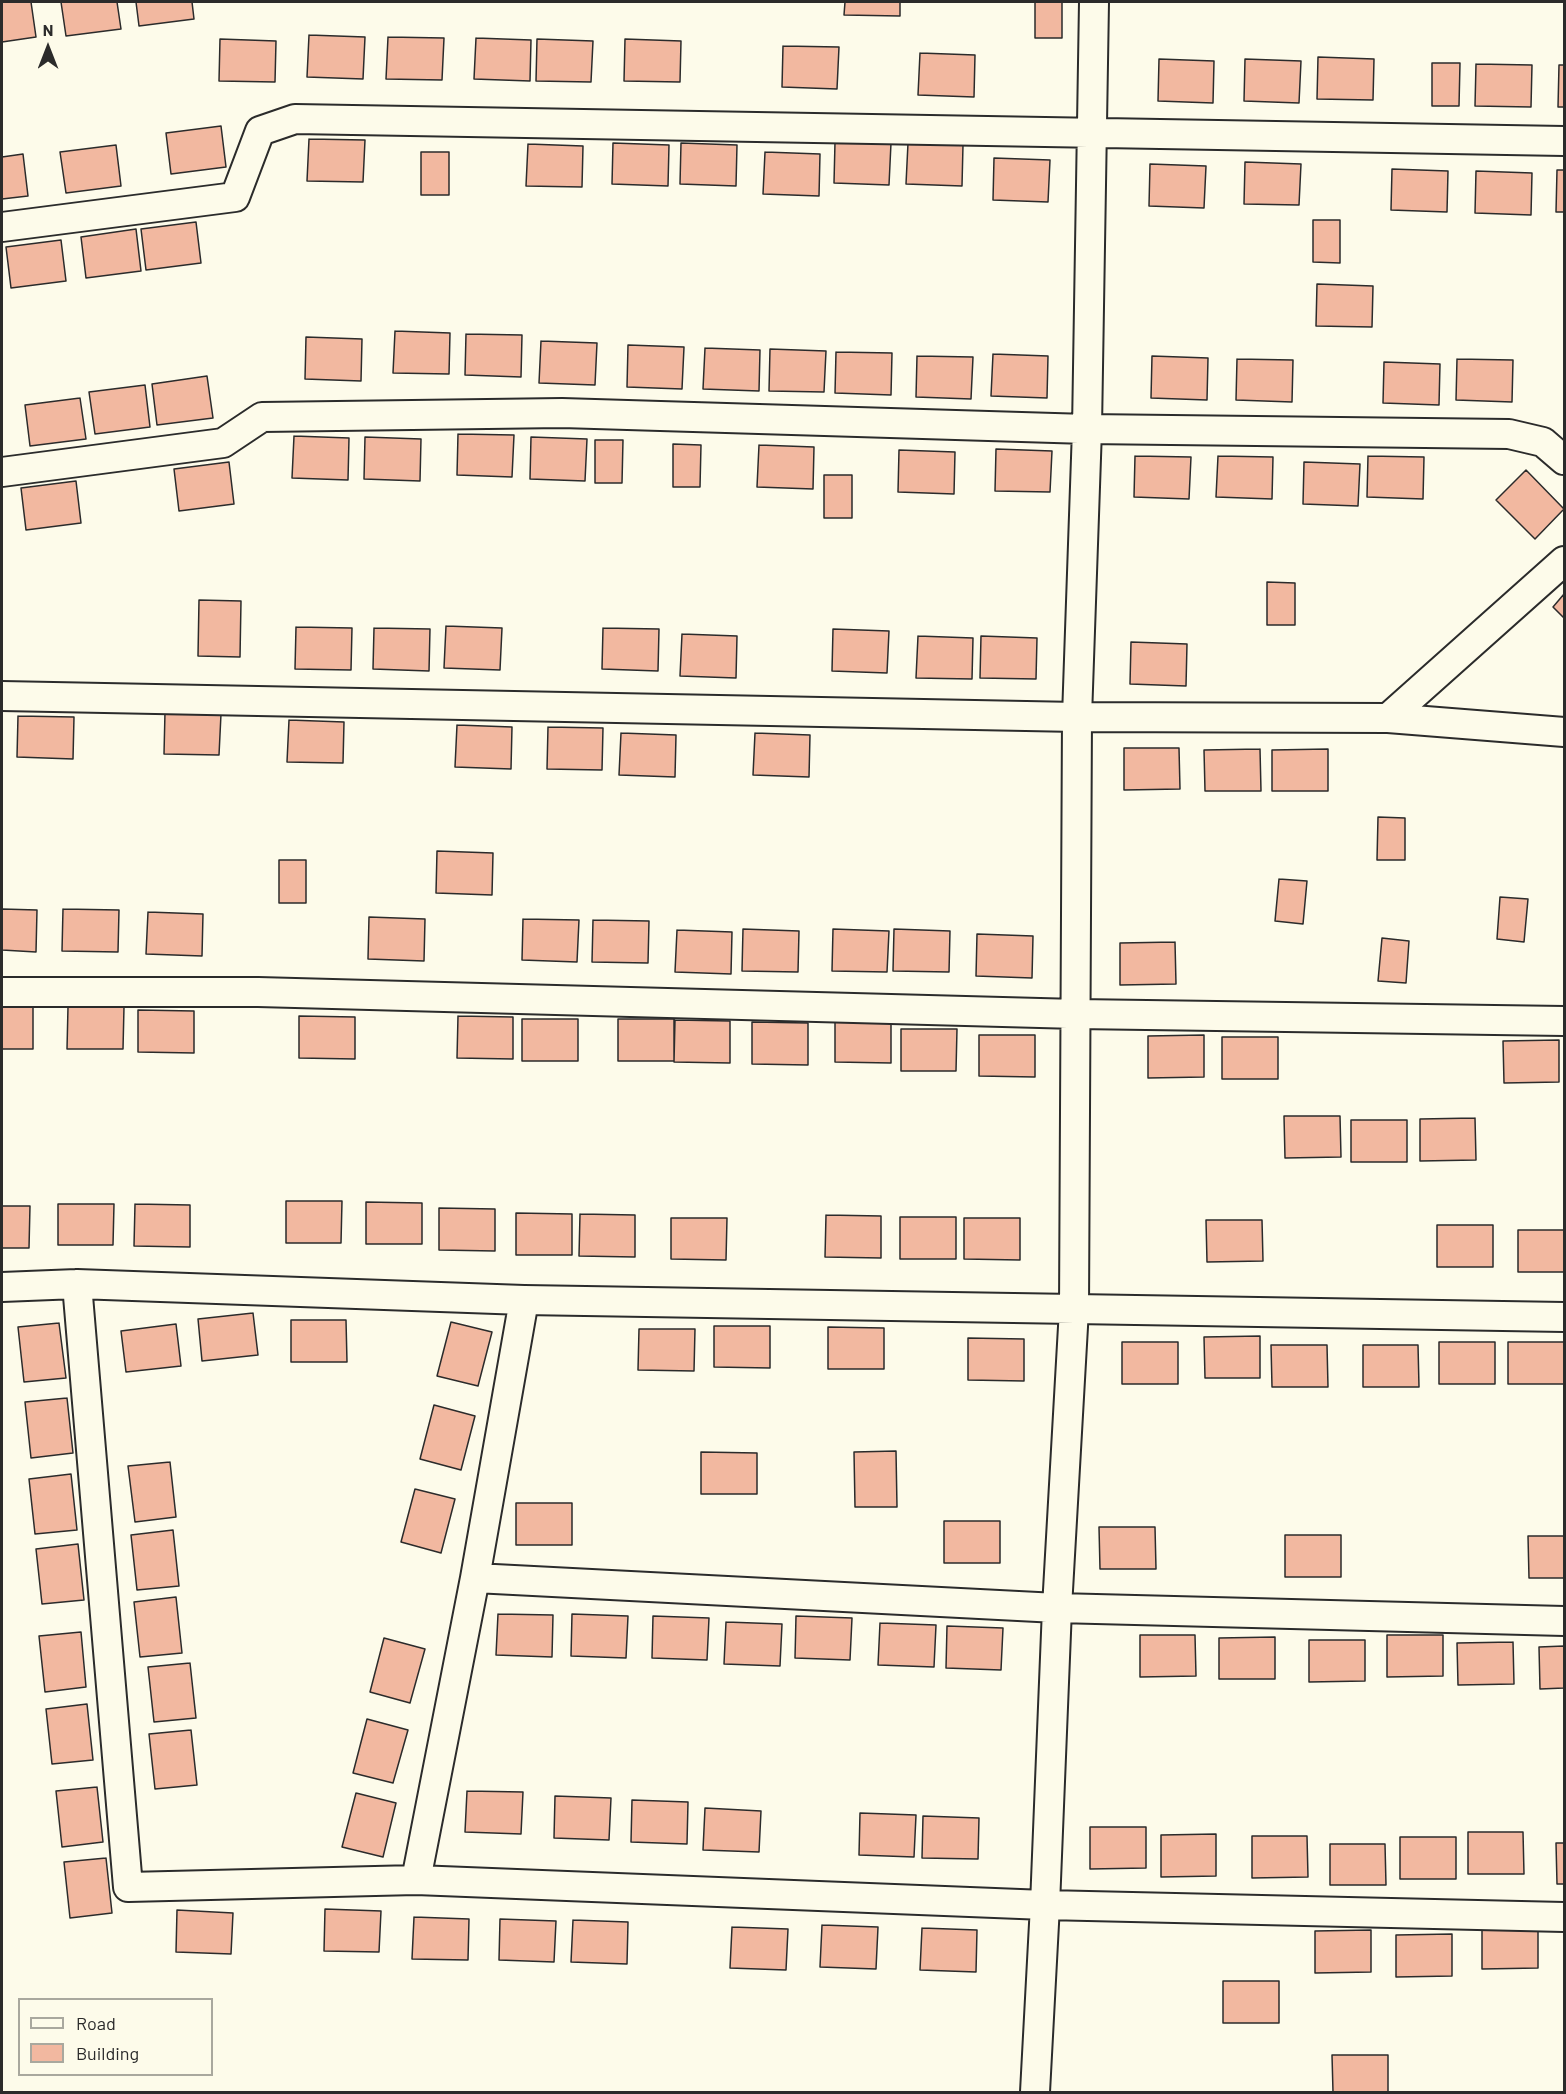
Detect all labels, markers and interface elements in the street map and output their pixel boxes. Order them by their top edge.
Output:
north arrow [18,18,78,78]
text: N [43,20,53,39]
legend [18,1998,213,2076]
text: Road [76,2012,116,2034]
text: Building [76,2042,139,2064]

